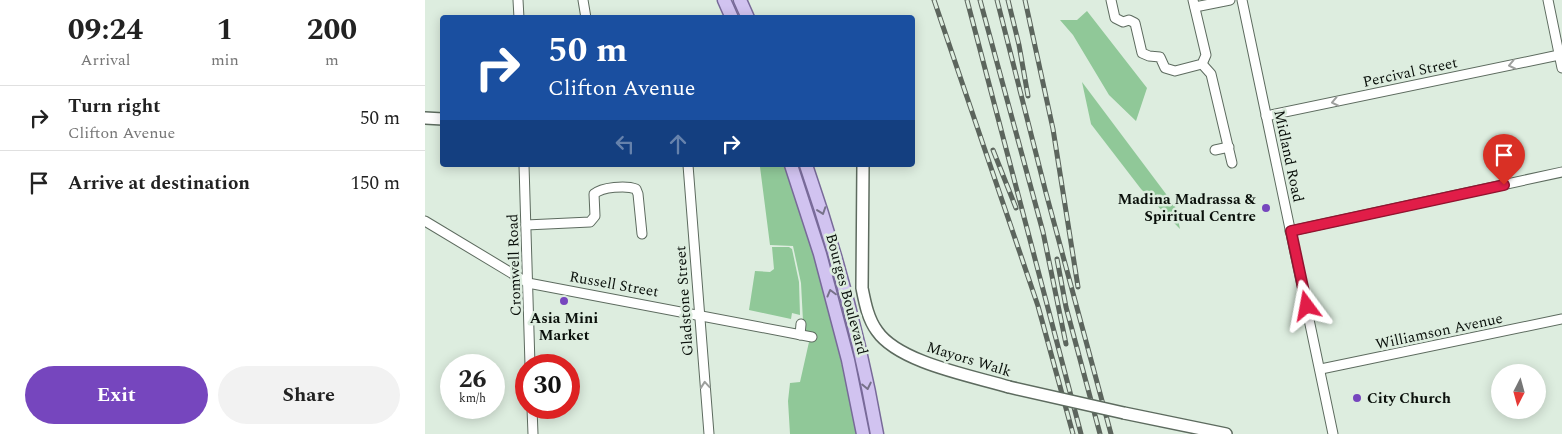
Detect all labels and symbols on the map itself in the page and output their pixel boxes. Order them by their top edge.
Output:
street label: Percival Street [1361,51,1460,94]
one-way arrow [1507,59,1516,70]
one-way arrow [1331,96,1340,106]
street label: Midland Road [1268,108,1310,204]
pin [1483,134,1525,185]
place label: Madina Madrassa & Spiritual Centre [1117,188,1257,228]
marker: Madina Madrassa & Spiritual Centre [1260,202,1272,214]
one-way arrow [816,206,826,215]
street label: Cromwell Road [501,213,528,317]
street label: Bourges Boulevard [819,231,874,358]
street label: Gladstone Street [669,245,700,357]
street label: Russell Street [567,265,660,304]
position arrow [1280,279,1332,331]
one-way arrow [826,289,836,297]
marker: Asia Mini Market [558,295,570,307]
place label: Asia Mini Market [530,307,598,347]
street label: Williamson Avenue [1373,307,1505,356]
street label: Mayors Walk [924,336,1014,383]
speed limit sign: 30 [515,354,580,419]
north arrow [1491,364,1546,419]
one-way arrow [700,381,711,389]
one-way arrow [861,382,872,391]
place label: City Church [1367,387,1451,410]
marker: City Church [1351,392,1363,404]

